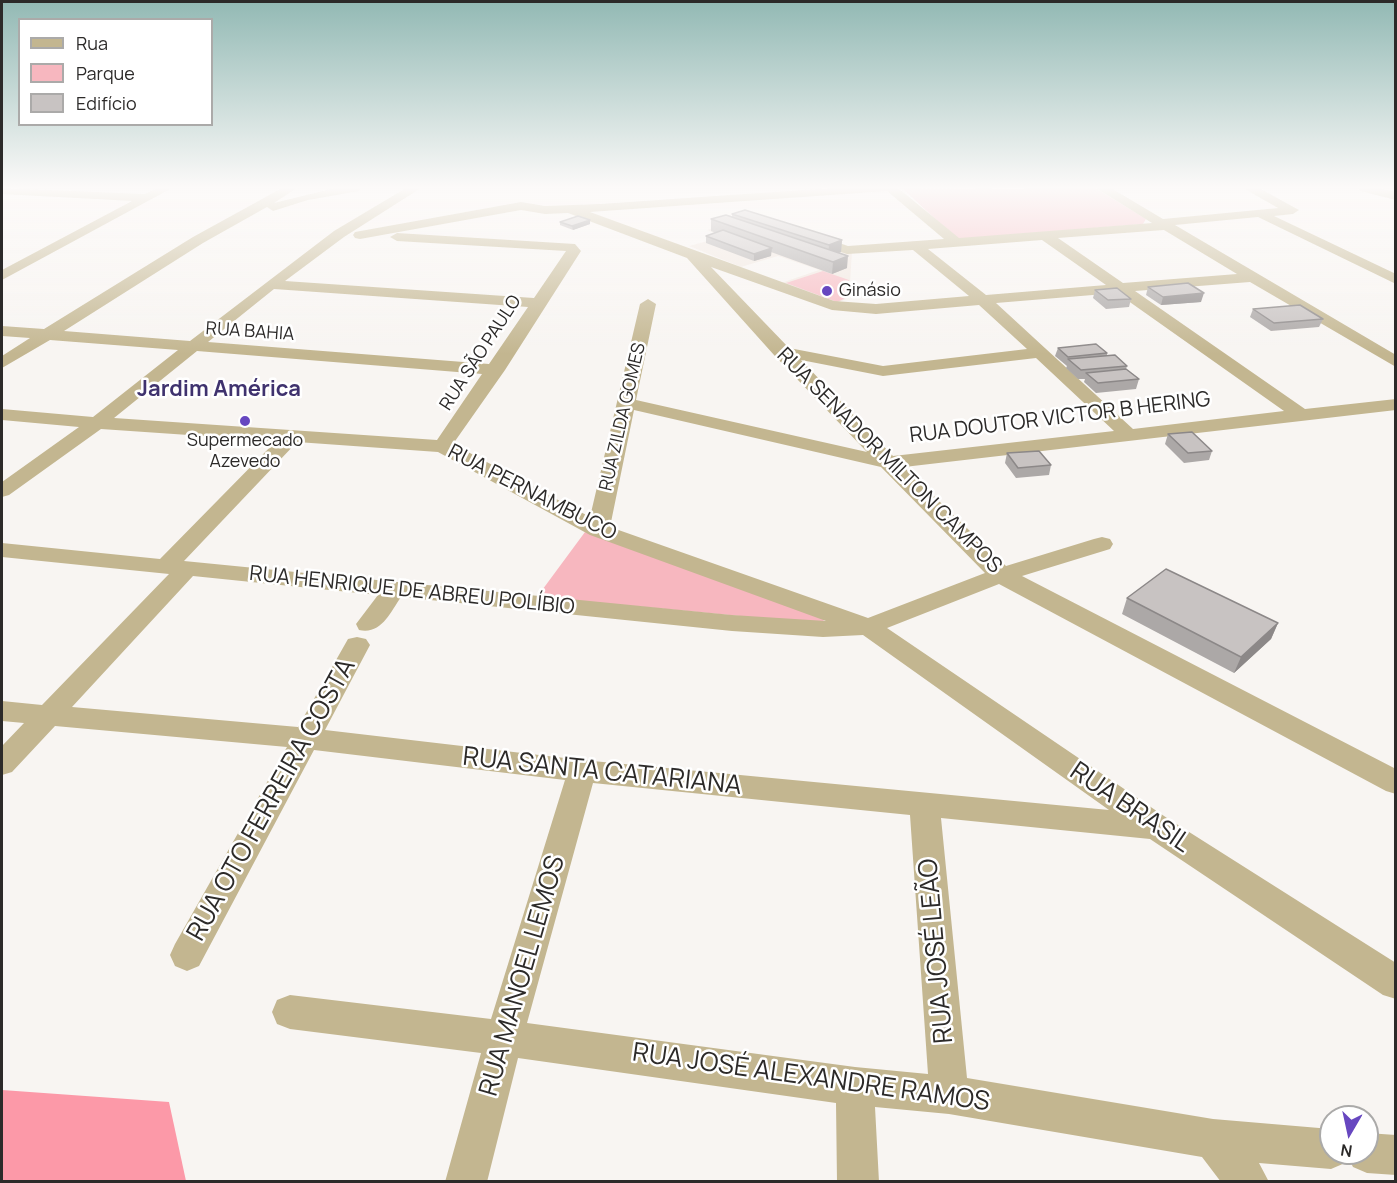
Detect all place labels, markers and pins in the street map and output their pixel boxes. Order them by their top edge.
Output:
place label: Ginásio [839,280,901,302]
marker: Ginásio [820,284,834,298]
marker: Supermecado Azevedo [238,414,252,428]
place label: Supermecado Azevedo [187,430,303,472]

